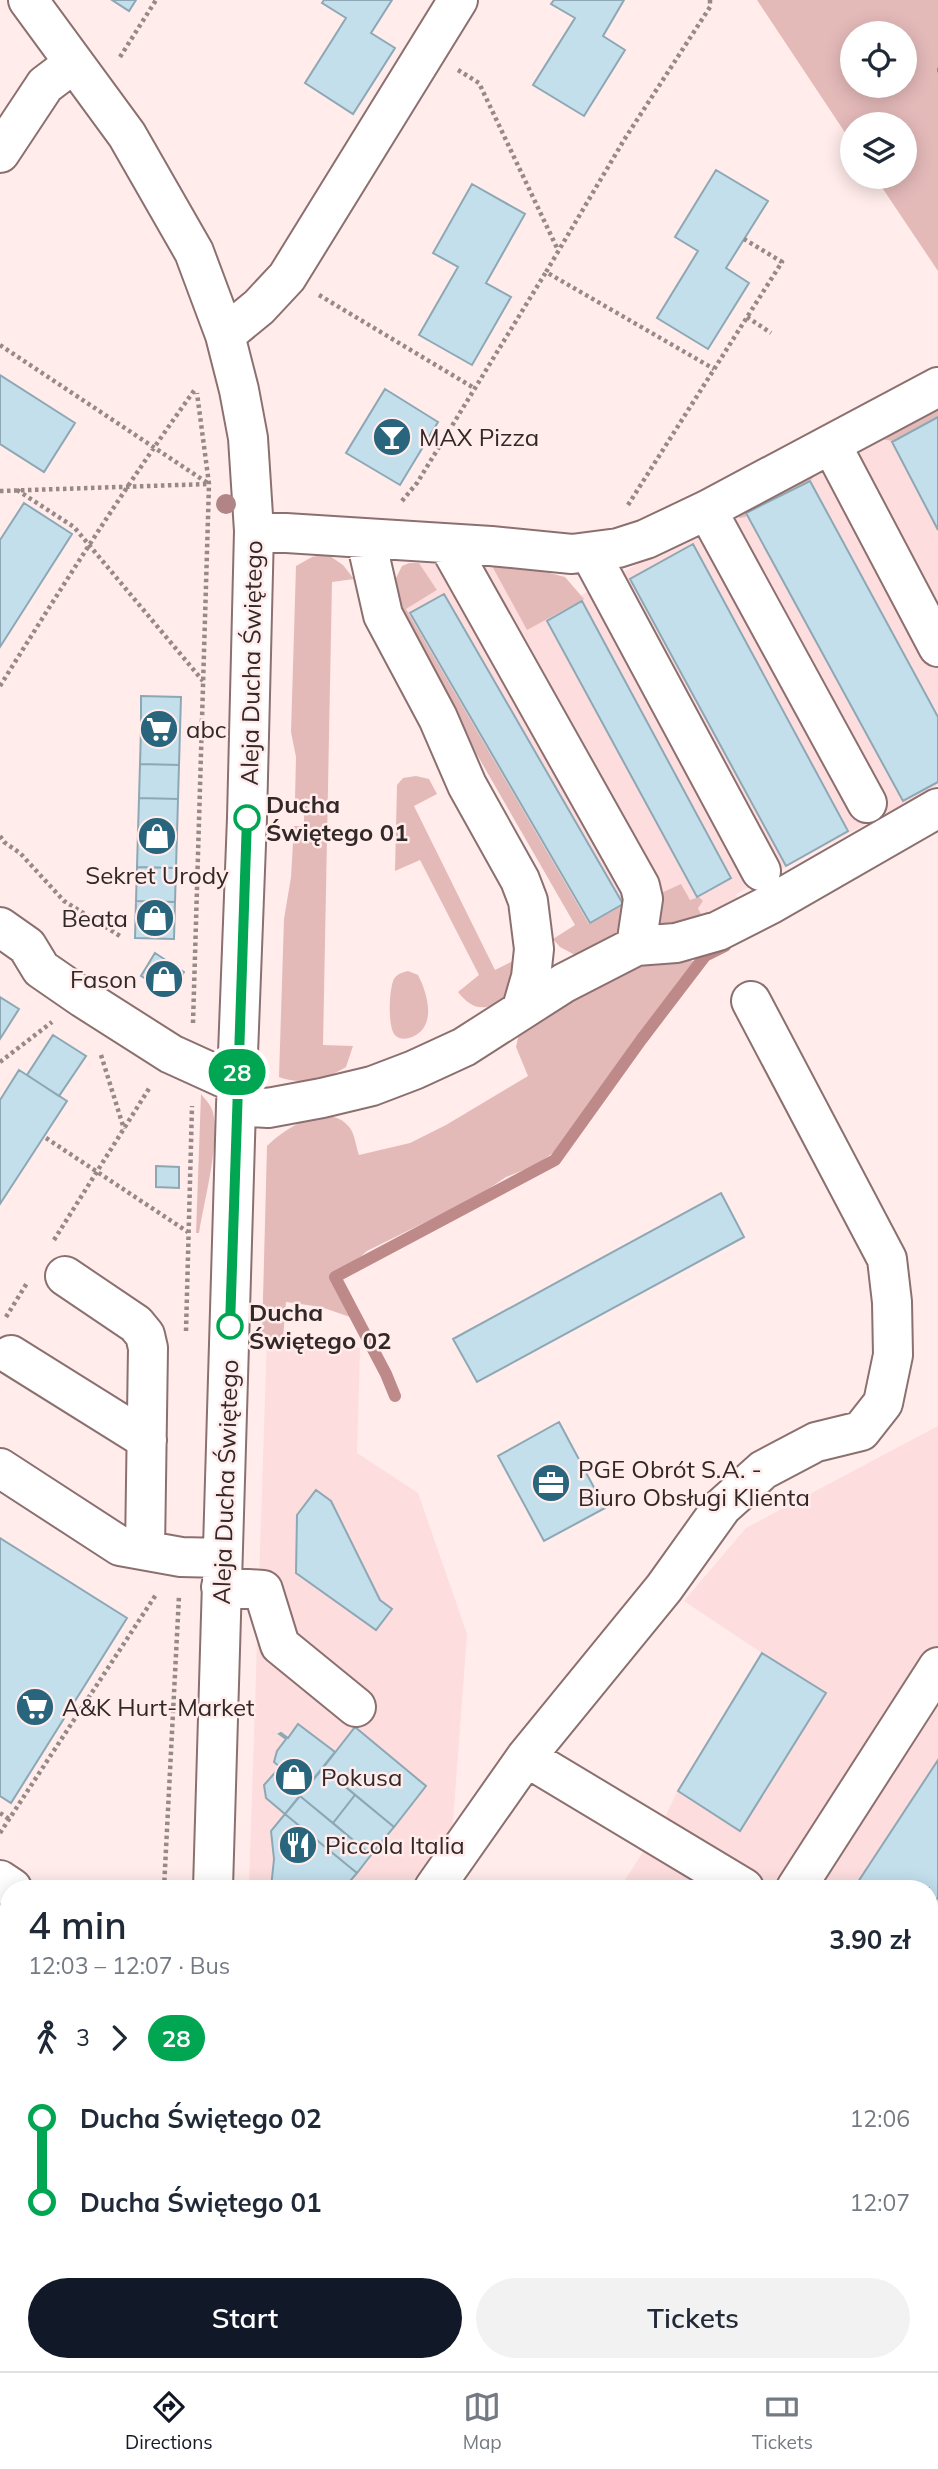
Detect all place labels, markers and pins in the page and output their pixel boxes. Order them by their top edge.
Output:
bar icon: MAX Pizza [371,416,413,458]
place label: MAX Pizza [419,422,539,452]
supermarket icon: abc [138,708,180,750]
place label: abc [186,714,227,744]
place label: Ducha Świętego 01 [266,789,409,847]
marker: Ducha Świętego 01 [234,805,260,831]
shop icon: Sekret Urody [136,815,178,857]
place label: Sekret Urody [85,860,229,890]
shop icon: Beata [134,897,176,939]
place label: Beata [61,903,128,933]
shop icon: Fason [143,958,185,1000]
place label: Fason [70,964,137,994]
place label: Ducha Świętego 02 [249,1297,392,1355]
marker: Ducha Świętego 02 [217,1313,243,1339]
place label: PGE Obrót S.A. - Biuro Obsługi Klienta [578,1454,810,1512]
office icon: PGE Obrót S.A. - Biuro Obsługi Klienta [530,1462,572,1504]
supermarket icon: A&K Hurt-Market [14,1686,56,1728]
place label: A&K Hurt-Market [62,1692,254,1722]
shop icon: Pokusa [273,1756,315,1798]
place label: Pokusa [321,1762,402,1792]
restaurant icon: Piccola Italia [277,1824,319,1866]
place label: Piccola Italia [325,1830,465,1860]

